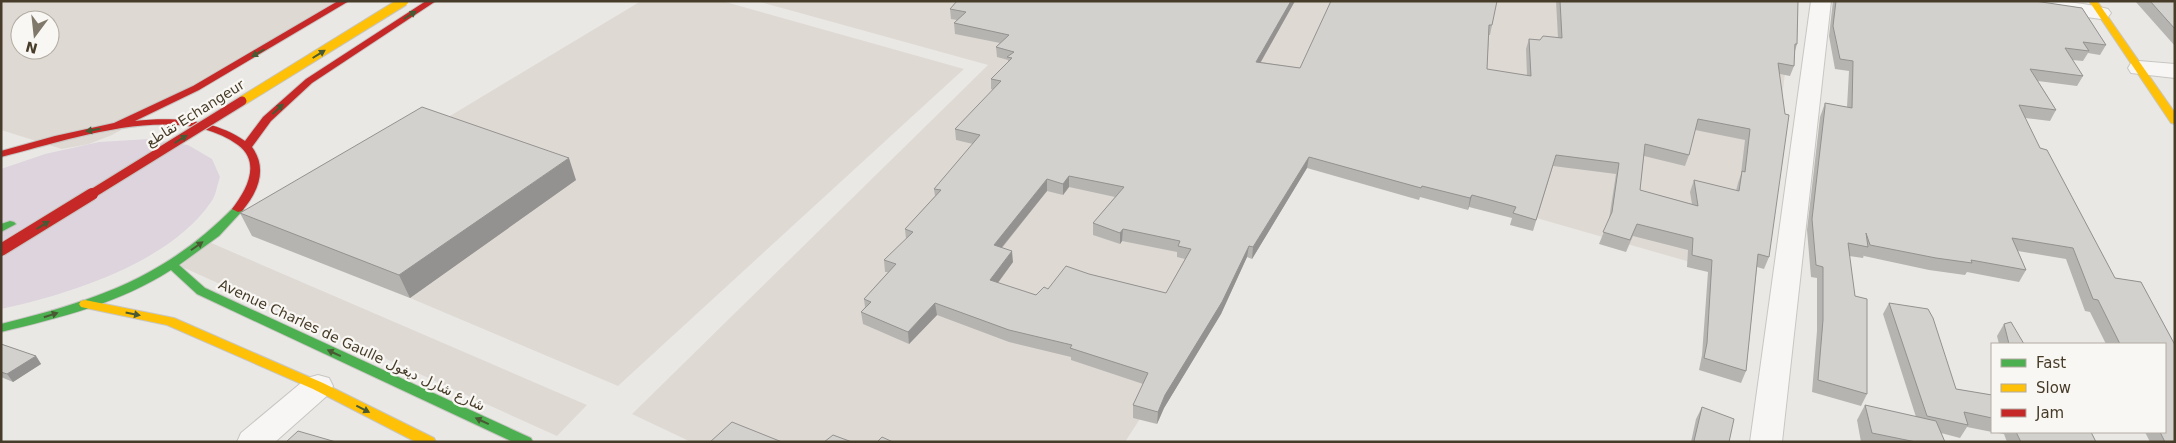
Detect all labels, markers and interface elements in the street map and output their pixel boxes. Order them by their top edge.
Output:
north arrow [10,10,60,60]
one-way arrow [404,10,417,19]
text: N [24,38,39,57]
one-way arrow [251,48,264,57]
one-way arrow [313,49,326,58]
street label: تقاطع Echangeur [143,76,248,151]
one-way arrow [272,103,284,115]
one-way arrow [85,127,101,135]
one-way arrow [174,135,188,144]
one-way arrow [36,220,49,229]
one-way arrow [191,241,204,251]
street label: Avenue Charles de Gaulle شارع شارل ديغول [216,276,488,415]
one-way arrow [125,310,141,318]
one-way arrow [44,311,59,319]
legend [1991,343,2166,433]
one-way arrow [327,349,341,357]
text: Fast [2036,354,2066,372]
text: Slow [2036,379,2071,397]
text: Jam [2035,404,2064,422]
one-way arrow [356,405,371,413]
one-way arrow [475,417,489,425]

